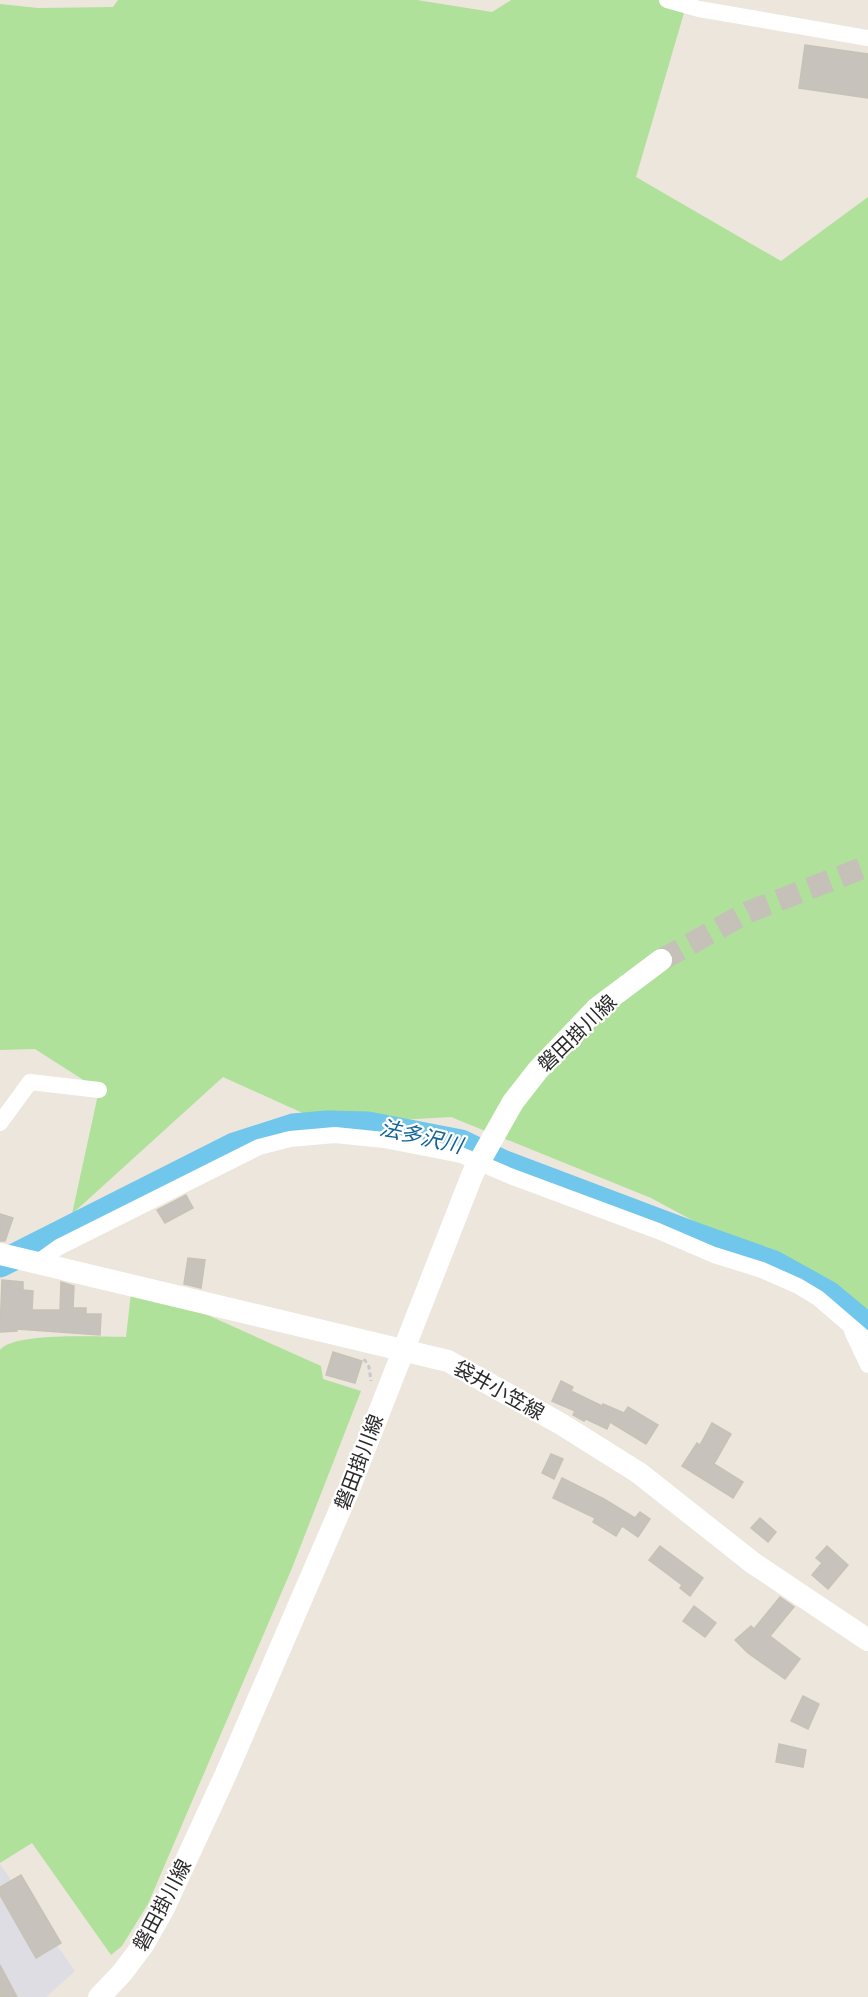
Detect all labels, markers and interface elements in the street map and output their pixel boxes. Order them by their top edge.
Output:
street label: 磐田掛川線 [533,990,621,1076]
water label: 法多沢川 [377,1115,467,1159]
street label: 袋井小笠線 [449,1355,549,1425]
street label: 磐田掛川線 [330,1411,388,1513]
street label: 磐田掛川線 [128,1855,196,1955]

